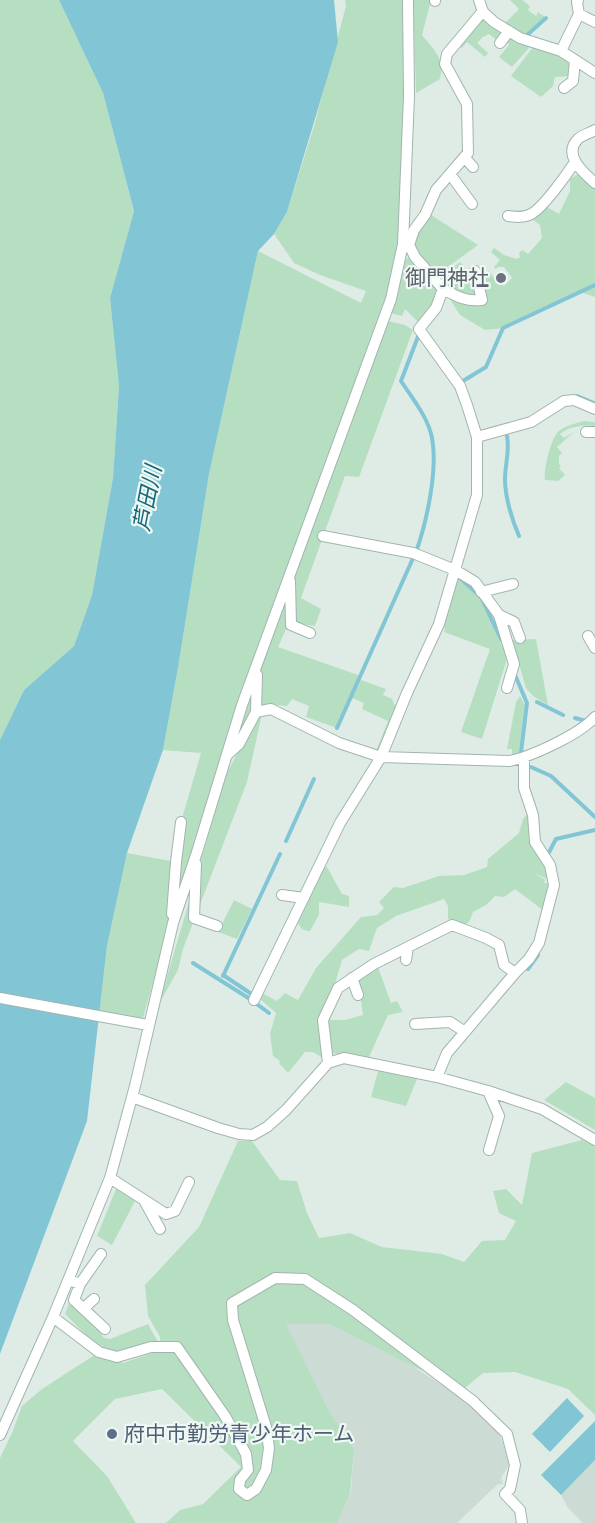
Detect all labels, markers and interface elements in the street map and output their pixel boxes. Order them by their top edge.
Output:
place label: 御門神社 [405,265,489,290]
marker: 御門神社 [494,271,508,285]
water label: 芦田川 [128,461,167,533]
place label: 府中市勤労青少年ホーム [124,1421,354,1446]
marker: 府中市勤労青少年ホーム [105,1427,119,1441]

